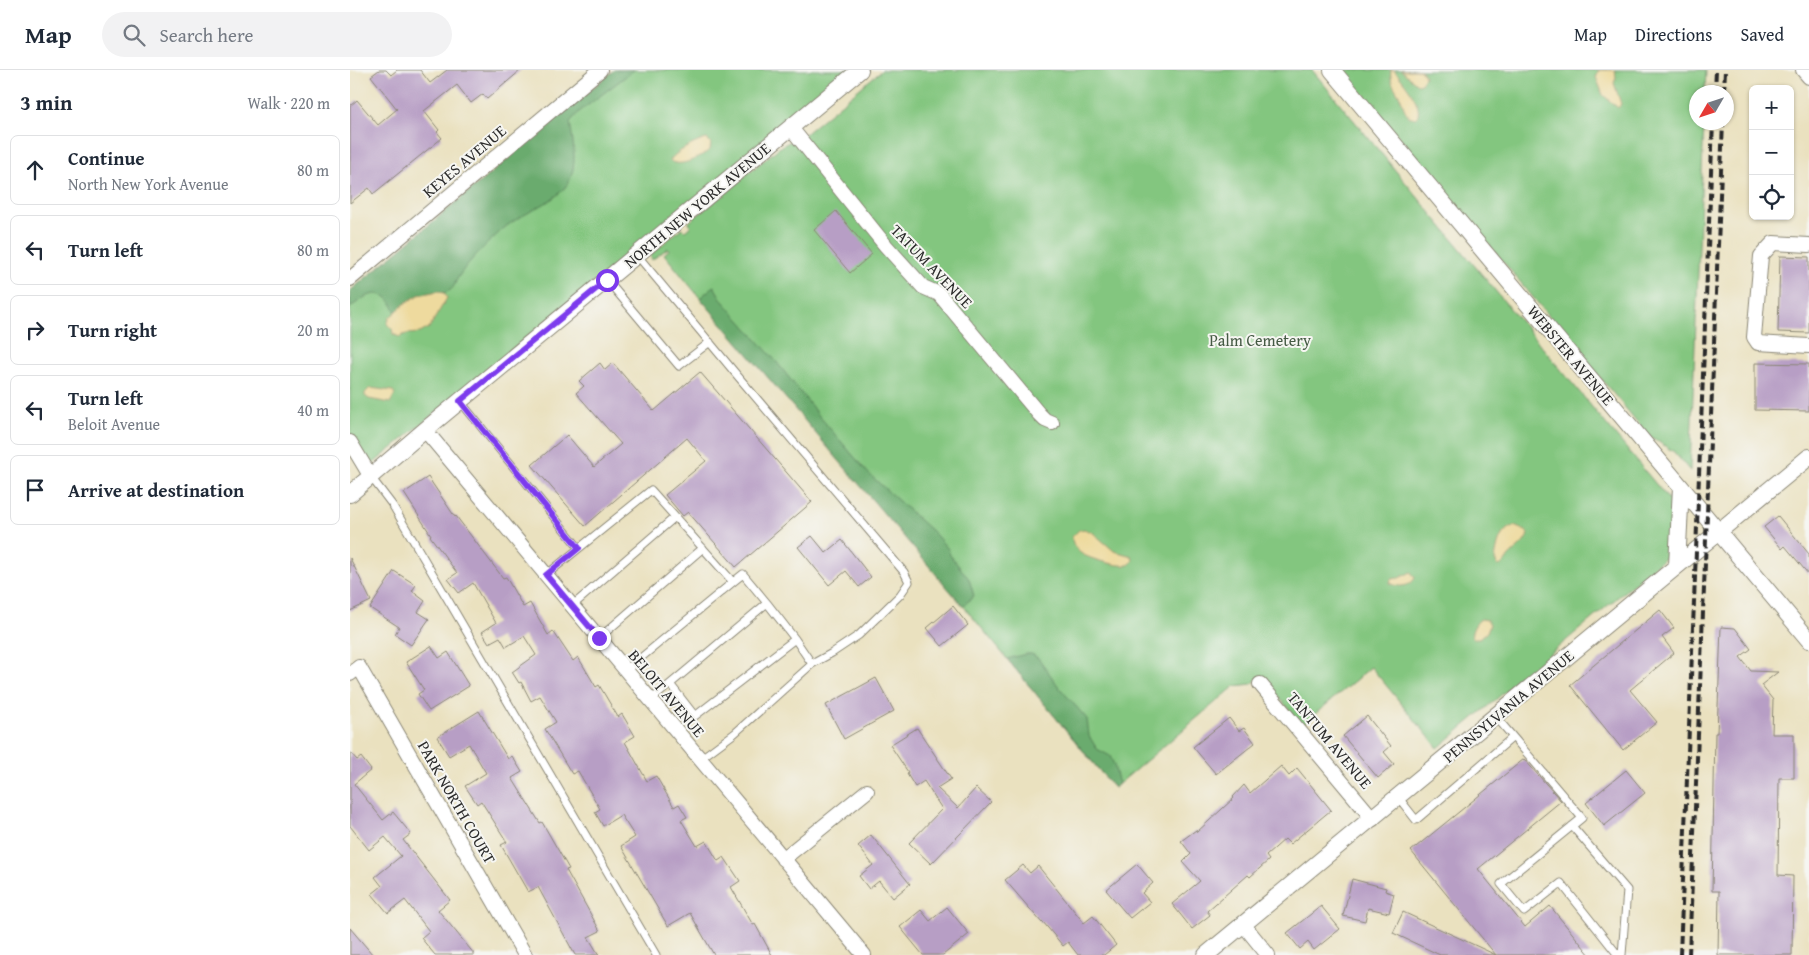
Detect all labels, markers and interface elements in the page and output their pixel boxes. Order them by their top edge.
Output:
search box [102,12,452,57]
text: Map [25,17,72,52]
icon: search [120,21,148,49]
text: Search here [160,21,253,49]
text: Map [1574,21,1607,48]
text: Directions [1635,21,1712,48]
text: Saved [1740,21,1784,48]
north arrow [1689,85,1734,130]
map controls [1749,85,1794,220]
button: + [1749,85,1794,130]
text: 3 min [20,87,72,118]
text: Walk · 220 m [247,91,330,115]
street label: KEYES AVENUE [417,119,511,203]
button: − [1749,130,1794,175]
street label: NORTH NEW YORK AVENUE [618,136,776,274]
text: Continue [68,144,145,172]
icon: ahead [21,156,49,184]
text: 80 m [297,158,329,182]
text: North New York Avenue [68,172,228,196]
button: locate [1749,175,1794,220]
street label: TATUM AVENUE [885,218,979,314]
icon: left [21,236,49,264]
text: Turn left [68,236,143,264]
text: 80 m [297,238,329,262]
route start [596,269,619,292]
street label: WEBSTER AVENUE [1522,300,1620,410]
icon: right [21,316,49,344]
text: Turn right [68,316,157,344]
text: 20 m [297,318,329,342]
park label: Palm Cemetery [1209,328,1311,352]
text: Turn left [68,384,143,412]
icon: left [21,396,49,424]
text: 40 m [297,398,329,422]
text: Beloit Avenue [68,412,160,436]
icon: arrive [21,476,49,504]
text: Arrive at destination [68,476,244,504]
route end [588,627,611,650]
street label: BELOIT AVENUE [623,644,711,742]
street label: PENNSYLVANIA AVENUE [1437,644,1579,768]
street label: TANTUM AVENUE [1282,686,1378,794]
street label: PARK NORTH COURT [412,736,502,868]

